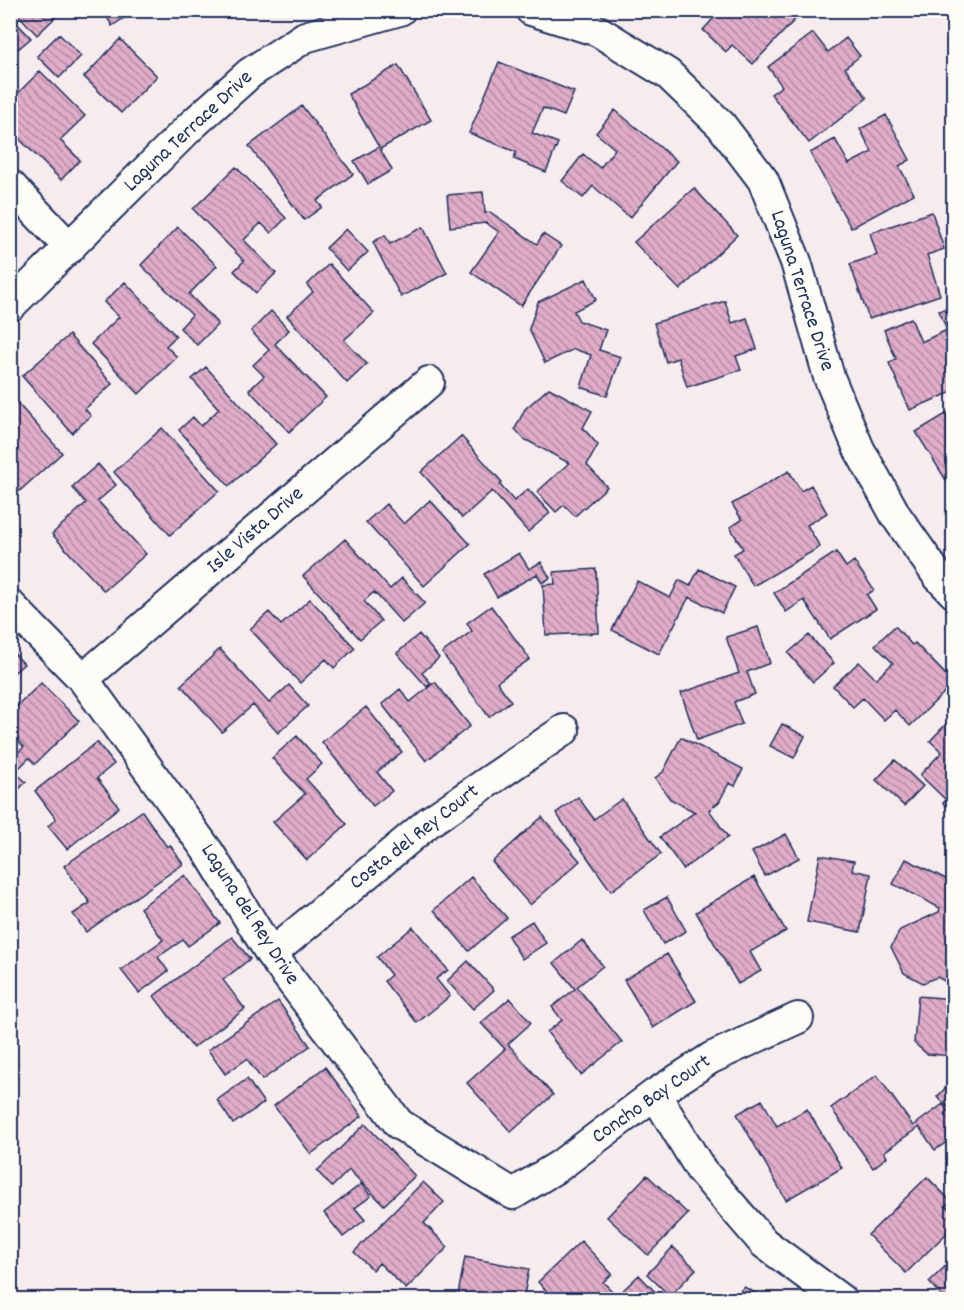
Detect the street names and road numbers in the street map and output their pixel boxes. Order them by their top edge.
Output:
street label: Laguna Terrace Drive [118,64,260,200]
street label: Laguna Terrace Drive [761,207,841,375]
street label: Isle Vista Drive [201,480,311,582]
street label: Costa del Rey Court [344,778,486,898]
street label: Laguna del Rey Drive [192,838,306,992]
street label: Concho Bay Court [586,1048,718,1152]

